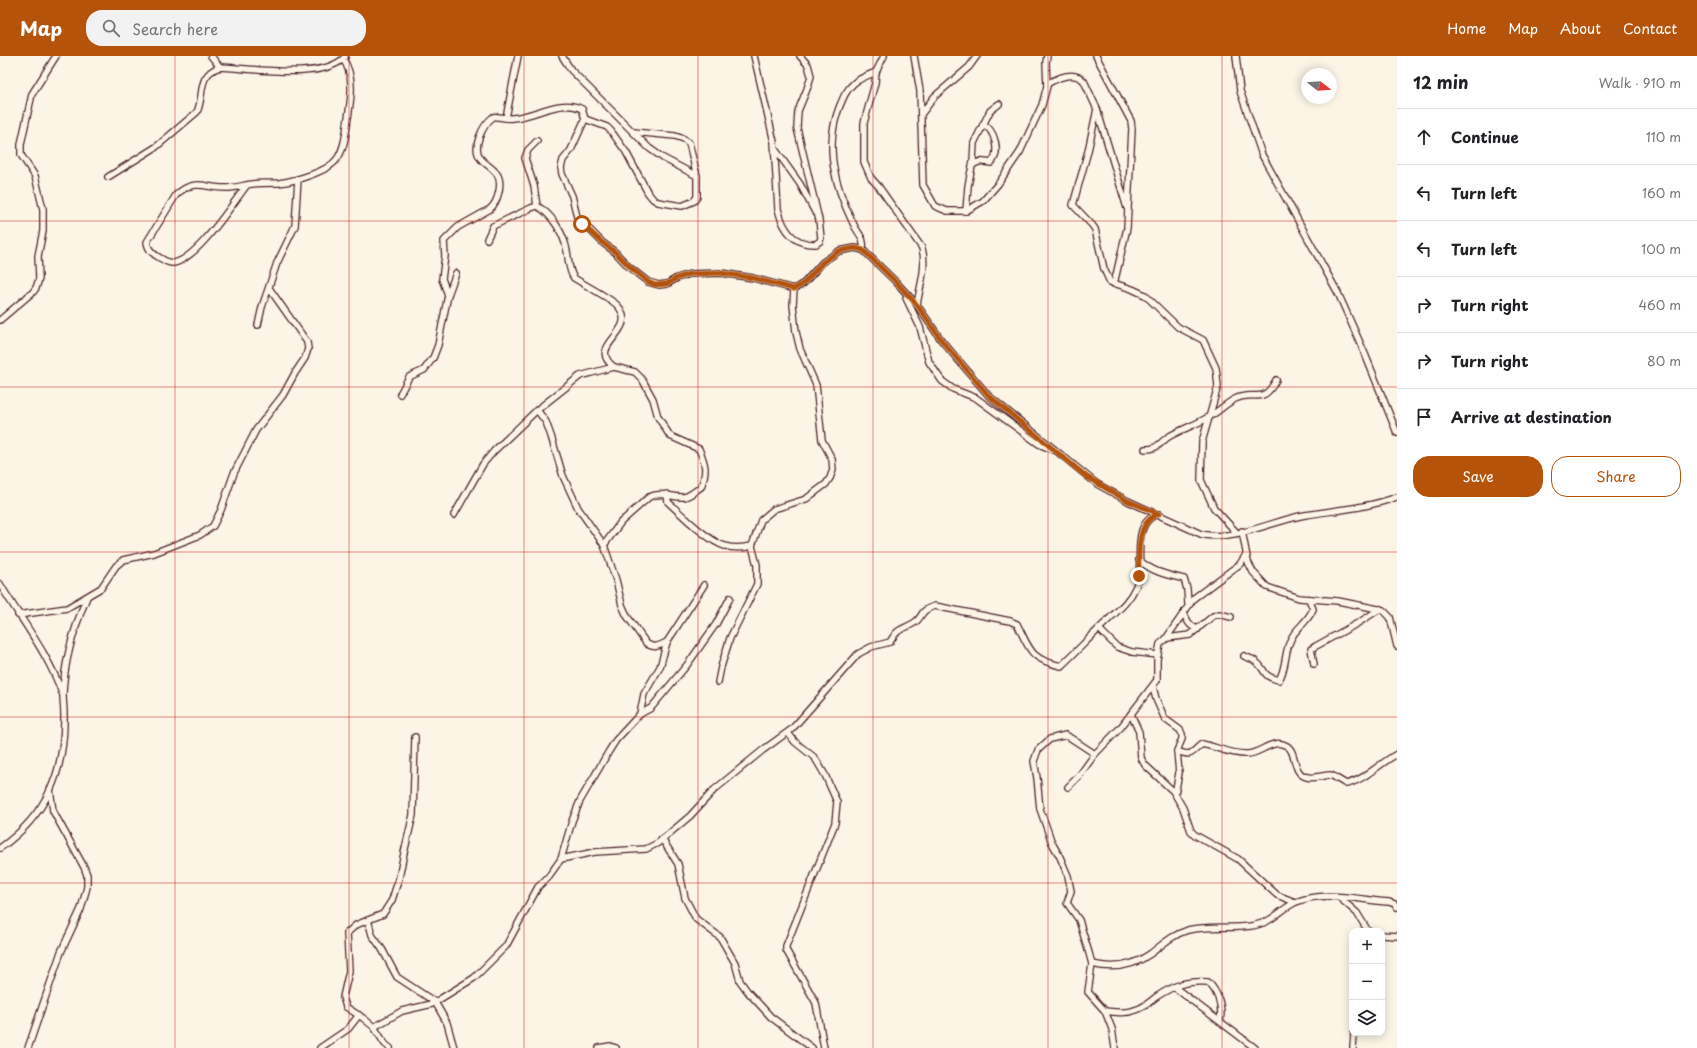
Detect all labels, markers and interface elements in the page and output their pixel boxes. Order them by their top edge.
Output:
search box [86,10,366,46]
text: Map [20,14,62,42]
icon: search [100,17,122,39]
text: Search here [132,17,218,40]
text: Home [1447,18,1486,39]
text: Map [1508,18,1538,39]
text: About [1560,18,1601,39]
text: Contact [1623,18,1677,39]
north arrow [1301,68,1337,104]
text: 12 min [1413,69,1468,95]
text: Walk · 910 m [1599,73,1681,92]
text: Continue [1451,125,1519,148]
icon: ahead [1413,126,1435,148]
text: 110 m [1646,127,1681,146]
text: Turn left [1451,181,1517,204]
icon: left [1413,182,1435,204]
text: 160 m [1642,183,1681,202]
route start [573,215,591,233]
text: Turn left [1451,237,1517,260]
icon: left [1413,238,1435,260]
text: 100 m [1641,239,1681,258]
text: Turn right [1451,293,1528,316]
icon: right [1413,294,1435,316]
text: 460 m [1638,295,1681,314]
text: Turn right [1451,349,1528,372]
icon: right [1413,350,1435,372]
text: 80 m [1647,351,1681,370]
text: Arrive at destination [1451,405,1612,428]
icon: arrive [1413,406,1435,428]
button: Save [1413,456,1543,497]
button: Share [1551,456,1681,497]
route end [1130,567,1148,585]
map controls [1349,928,1385,1036]
button: + [1349,928,1385,964]
button: − [1349,964,1385,1000]
button: layers [1349,1000,1385,1036]

